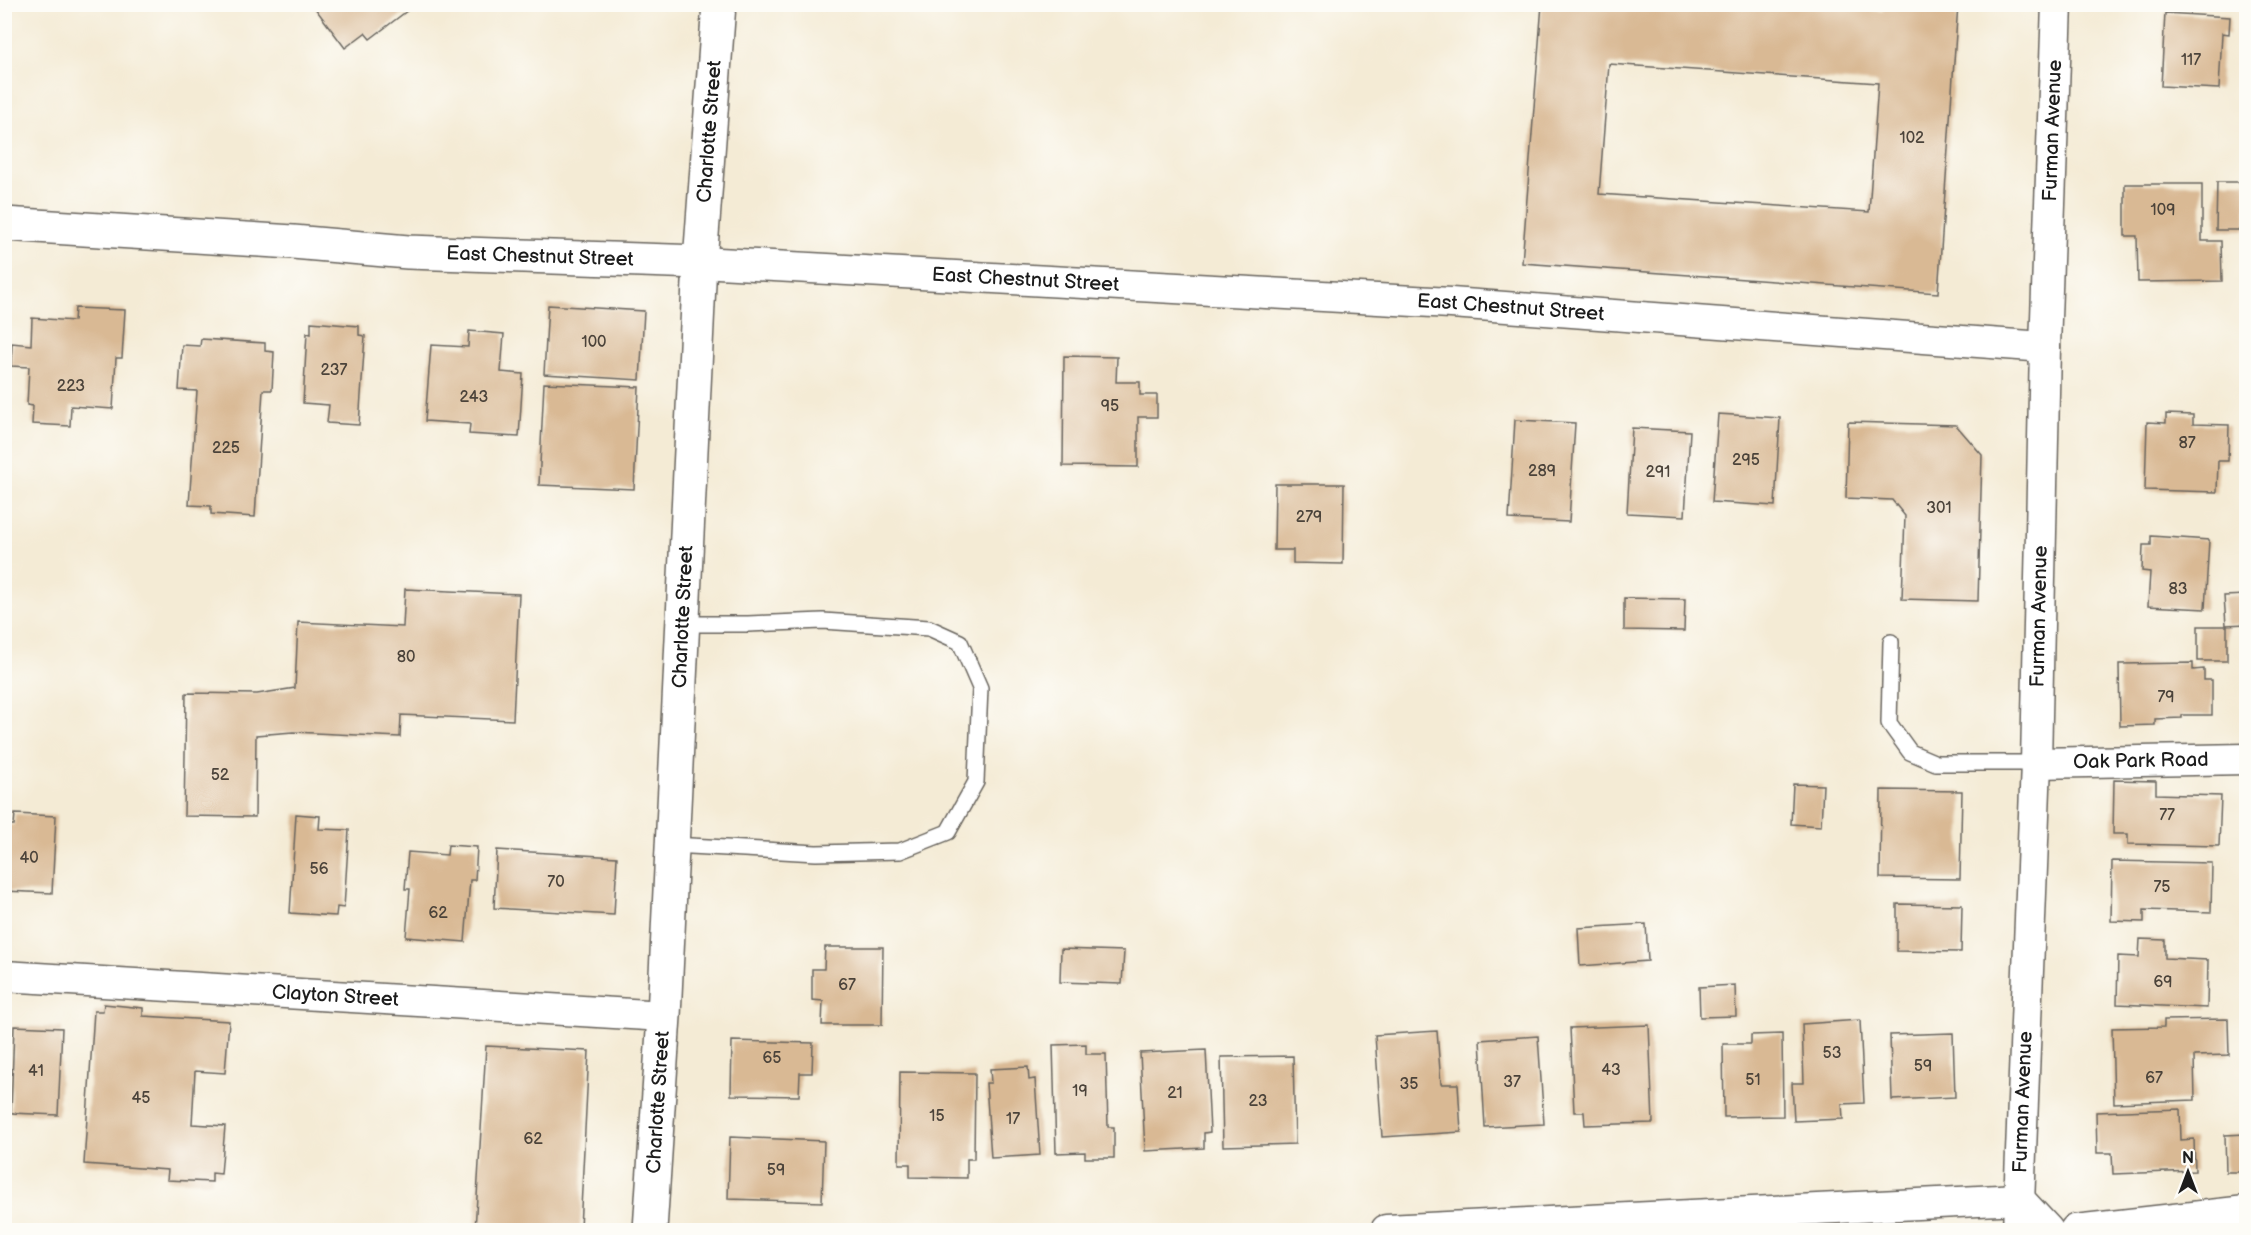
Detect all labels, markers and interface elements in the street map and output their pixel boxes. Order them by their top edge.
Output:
house number: 117 [2181,51,2201,70]
street label: Furman Avenue [2038,59,2067,202]
street label: Charlotte Street [692,60,727,204]
house number: 102 [1899,129,1925,148]
house number: 109 [2151,201,2175,220]
street label: East Chestnut Street [446,241,634,272]
street label: East Chestnut Street [931,263,1120,297]
street label: East Chestnut Street [1416,289,1605,326]
house number: 100 [581,333,607,352]
house number: 237 [321,361,348,380]
house number: 223 [57,377,85,396]
house number: 243 [460,388,489,407]
house number: 95 [1101,397,1119,416]
house number: 87 [2178,434,2196,453]
house number: 225 [212,439,240,458]
house number: 295 [1732,451,1760,470]
house number: 289 [1528,462,1556,481]
house number: 291 [1646,463,1670,482]
house number: 301 [1926,499,1952,518]
house number: 279 [1296,508,1322,527]
street label: Charlotte Street [668,545,698,689]
street label: Furman Avenue [2026,545,2053,688]
house number: 83 [2168,580,2188,599]
house number: 80 [397,648,415,667]
house number: 79 [2157,688,2175,707]
street label: Oak Park Road [2073,748,2209,774]
house number: 52 [211,766,230,785]
house number: 77 [2159,806,2175,825]
house number: 40 [19,849,39,868]
house number: 56 [310,860,329,879]
house number: 70 [547,873,565,892]
house number: 75 [2153,878,2171,897]
house number: 62 [428,904,448,923]
house number: 69 [2153,973,2173,992]
house number: 67 [838,976,856,995]
street label: Clayton Street [271,980,400,1012]
street label: Charlotte Street [642,1030,675,1174]
street label: Furman Avenue [2008,1031,2038,1173]
house number: 53 [1822,1044,1842,1063]
house number: 65 [763,1049,781,1068]
house number: 59 [1914,1057,1932,1076]
house number: 43 [1601,1061,1621,1080]
house number: 41 [28,1062,44,1081]
house number: 67 [2145,1069,2163,1088]
house number: 51 [1745,1071,1761,1090]
house number: 37 [1503,1073,1521,1092]
house number: 35 [1399,1075,1419,1094]
house number: 19 [1072,1082,1088,1101]
house number: 21 [1167,1084,1183,1103]
house number: 45 [132,1089,150,1108]
house number: 23 [1249,1092,1268,1111]
house number: 15 [929,1107,945,1126]
house number: 17 [1006,1110,1020,1129]
house number: 62 [523,1130,543,1149]
north arrow [2158,1142,2218,1202]
text: N [2182,1149,2194,1168]
house number: 59 [767,1161,785,1180]

